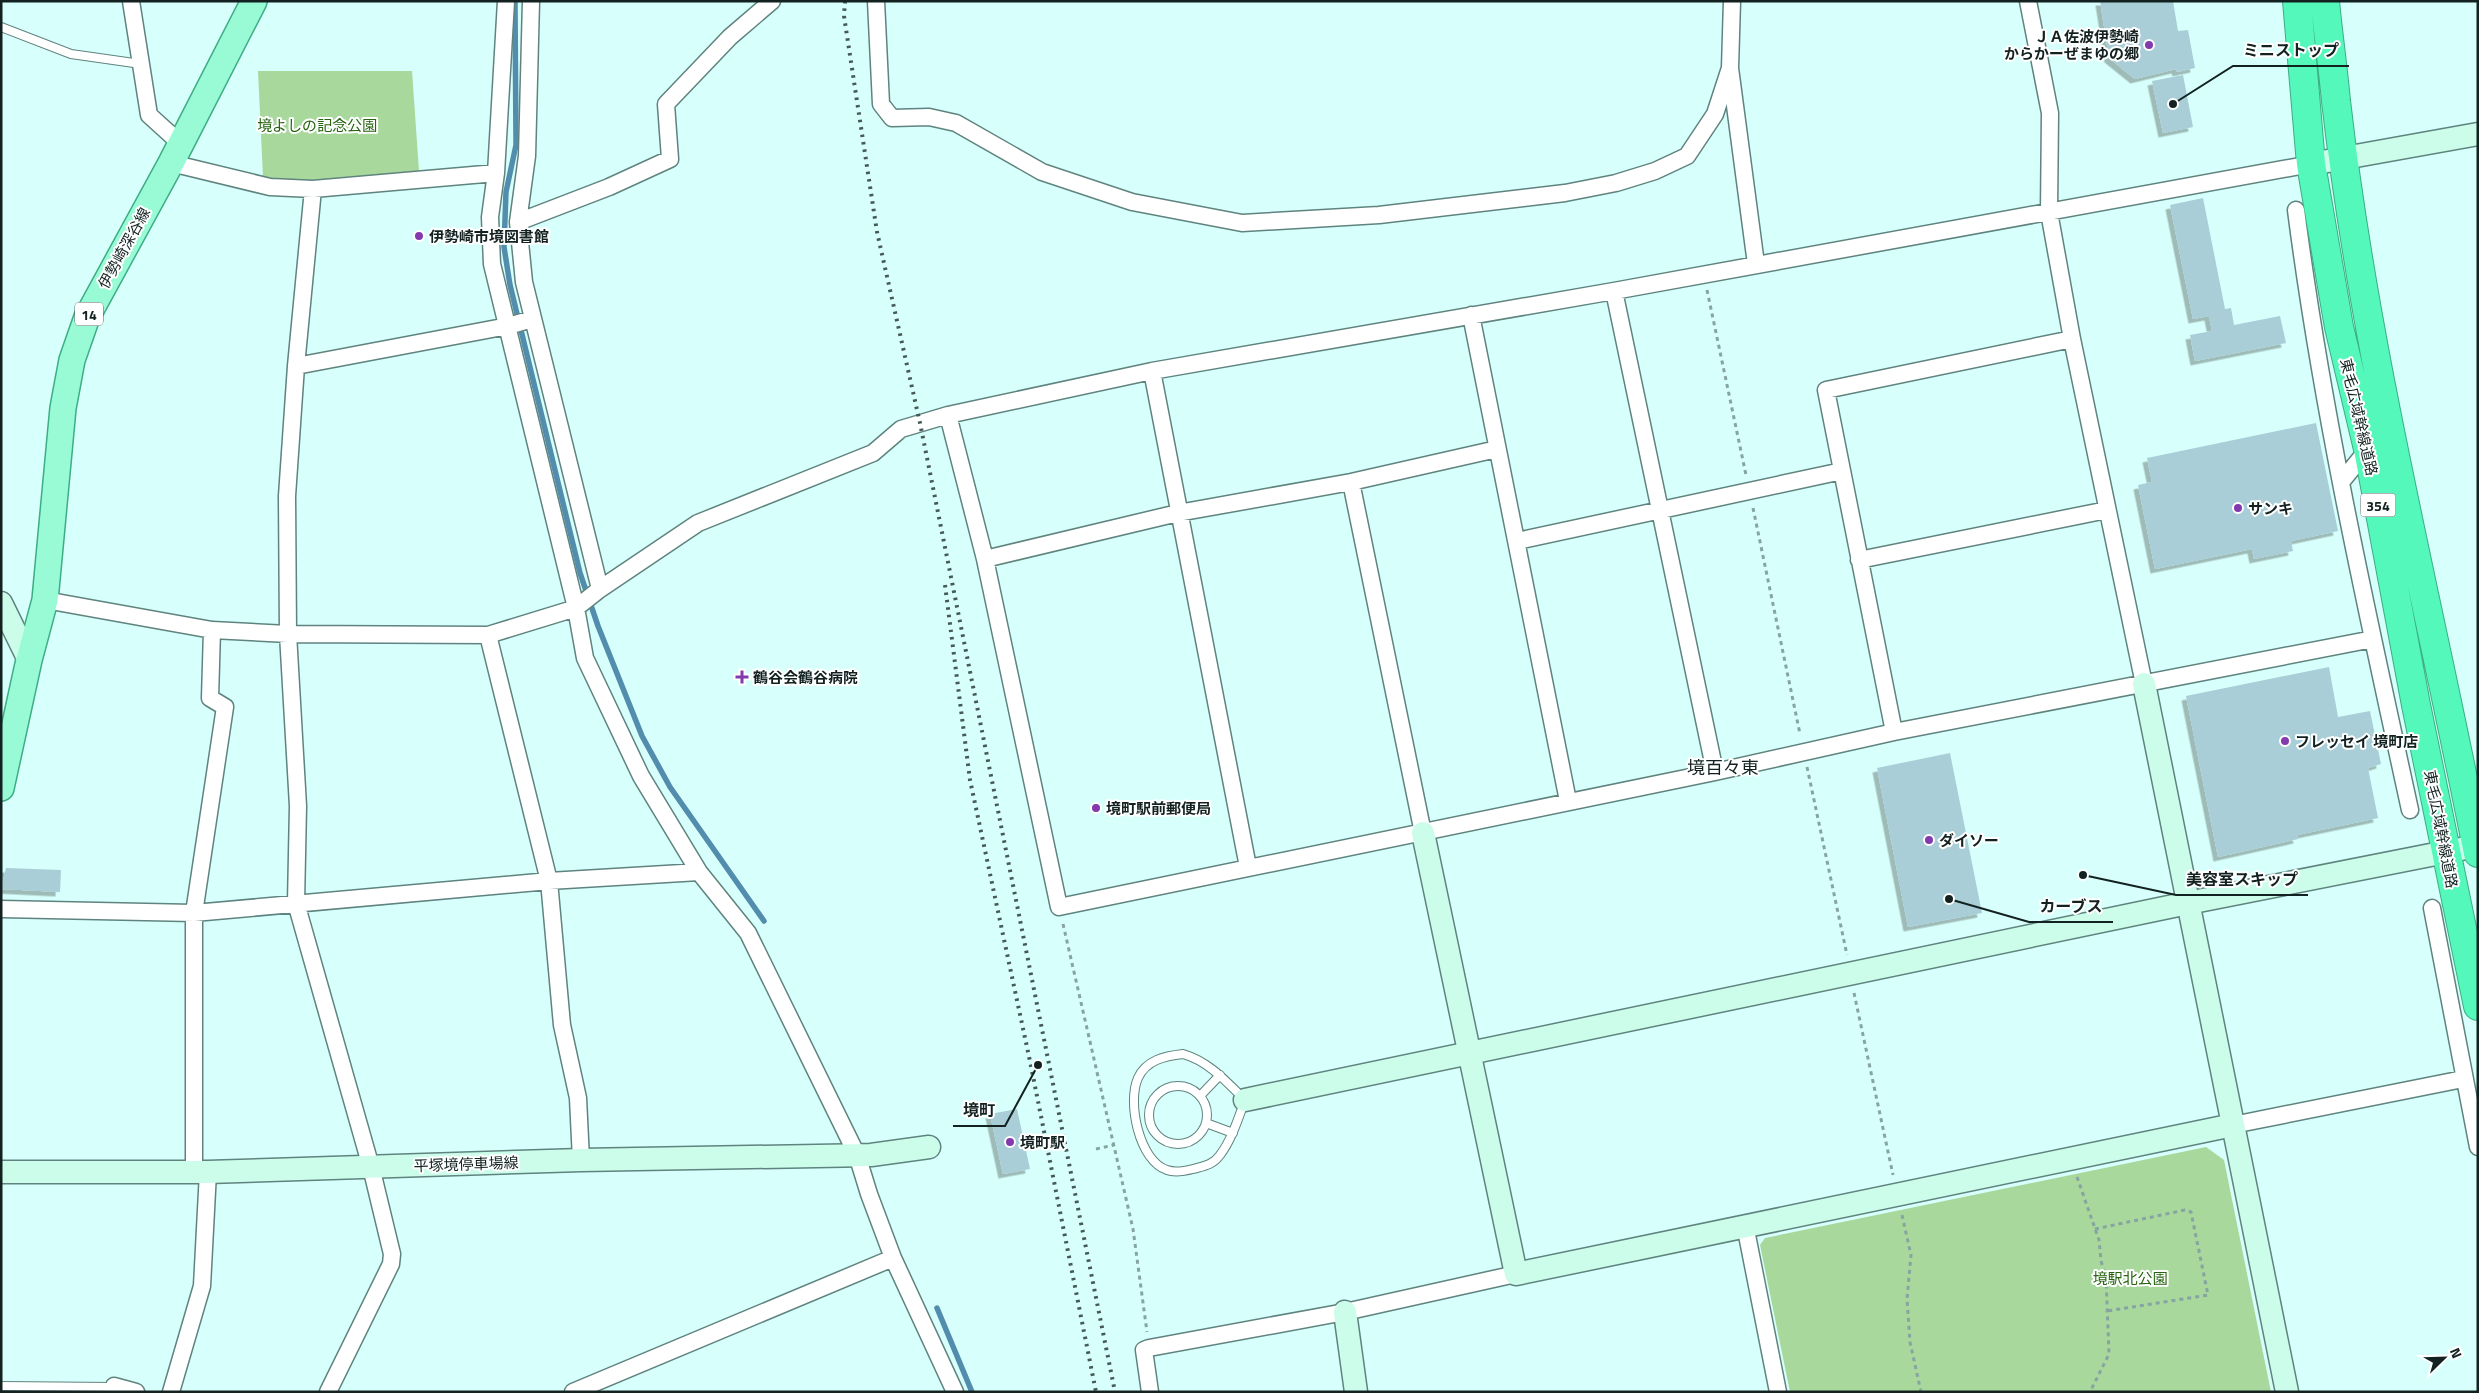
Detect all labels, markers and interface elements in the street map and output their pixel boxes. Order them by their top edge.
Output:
place label: ＪＡ佐波伊勢崎 からかーぜまゆの郷 [2004,25,2139,65]
callout: ミニストップ [2233,35,2349,66]
text: ミニストップ [2243,38,2339,62]
marker: ＪＡ佐波伊勢崎 からかーぜまゆの郷 [2143,39,2155,51]
park label: 境よしの記念公園 [257,114,377,137]
street label: 伊勢崎深谷線 [92,203,156,293]
place label: 伊勢崎市境図書館 [429,225,549,248]
marker: 伊勢崎市境図書館 [413,230,425,242]
road number: 14 [75,302,103,326]
street label: 東毛広域幹線道路 [2334,356,2384,478]
road number: 354 [2360,494,2396,516]
place label: サンキ [2248,497,2293,520]
marker: サンキ [2232,502,2244,514]
place label: 鶴谷会鶴谷病院 [753,666,858,689]
marker: 鶴谷会鶴谷病院 [735,670,749,684]
place label: フレッセイ 境町店 [2295,730,2418,753]
marker: フレッセイ 境町店 [2279,735,2291,747]
district label: 境百々東 [1687,754,1759,781]
street label: 東毛広域幹線道路 [2418,768,2464,890]
place label: 境町駅前郵便局 [1106,797,1211,820]
marker: 境町駅前郵便局 [1090,802,1102,814]
place label: ダイソー [1939,829,1999,852]
marker: ダイソー [1923,834,1935,846]
callout: 美容室スキップ [2176,864,2308,895]
text: 美容室スキップ [2186,867,2298,891]
callout: カーブス [2029,891,2113,922]
text: カーブス [2039,894,2103,918]
callout: 境町 [953,1095,1005,1126]
text: 境町 [963,1098,995,1122]
place label: 境町駅 [1020,1131,1065,1154]
marker: 境町駅 [1004,1136,1016,1148]
street label: 平塚境停車場線 [413,1151,519,1177]
park label: 境駅北公園 [2092,1267,2168,1290]
north arrow [2419,1333,2469,1383]
text: N [2445,1344,2468,1361]

